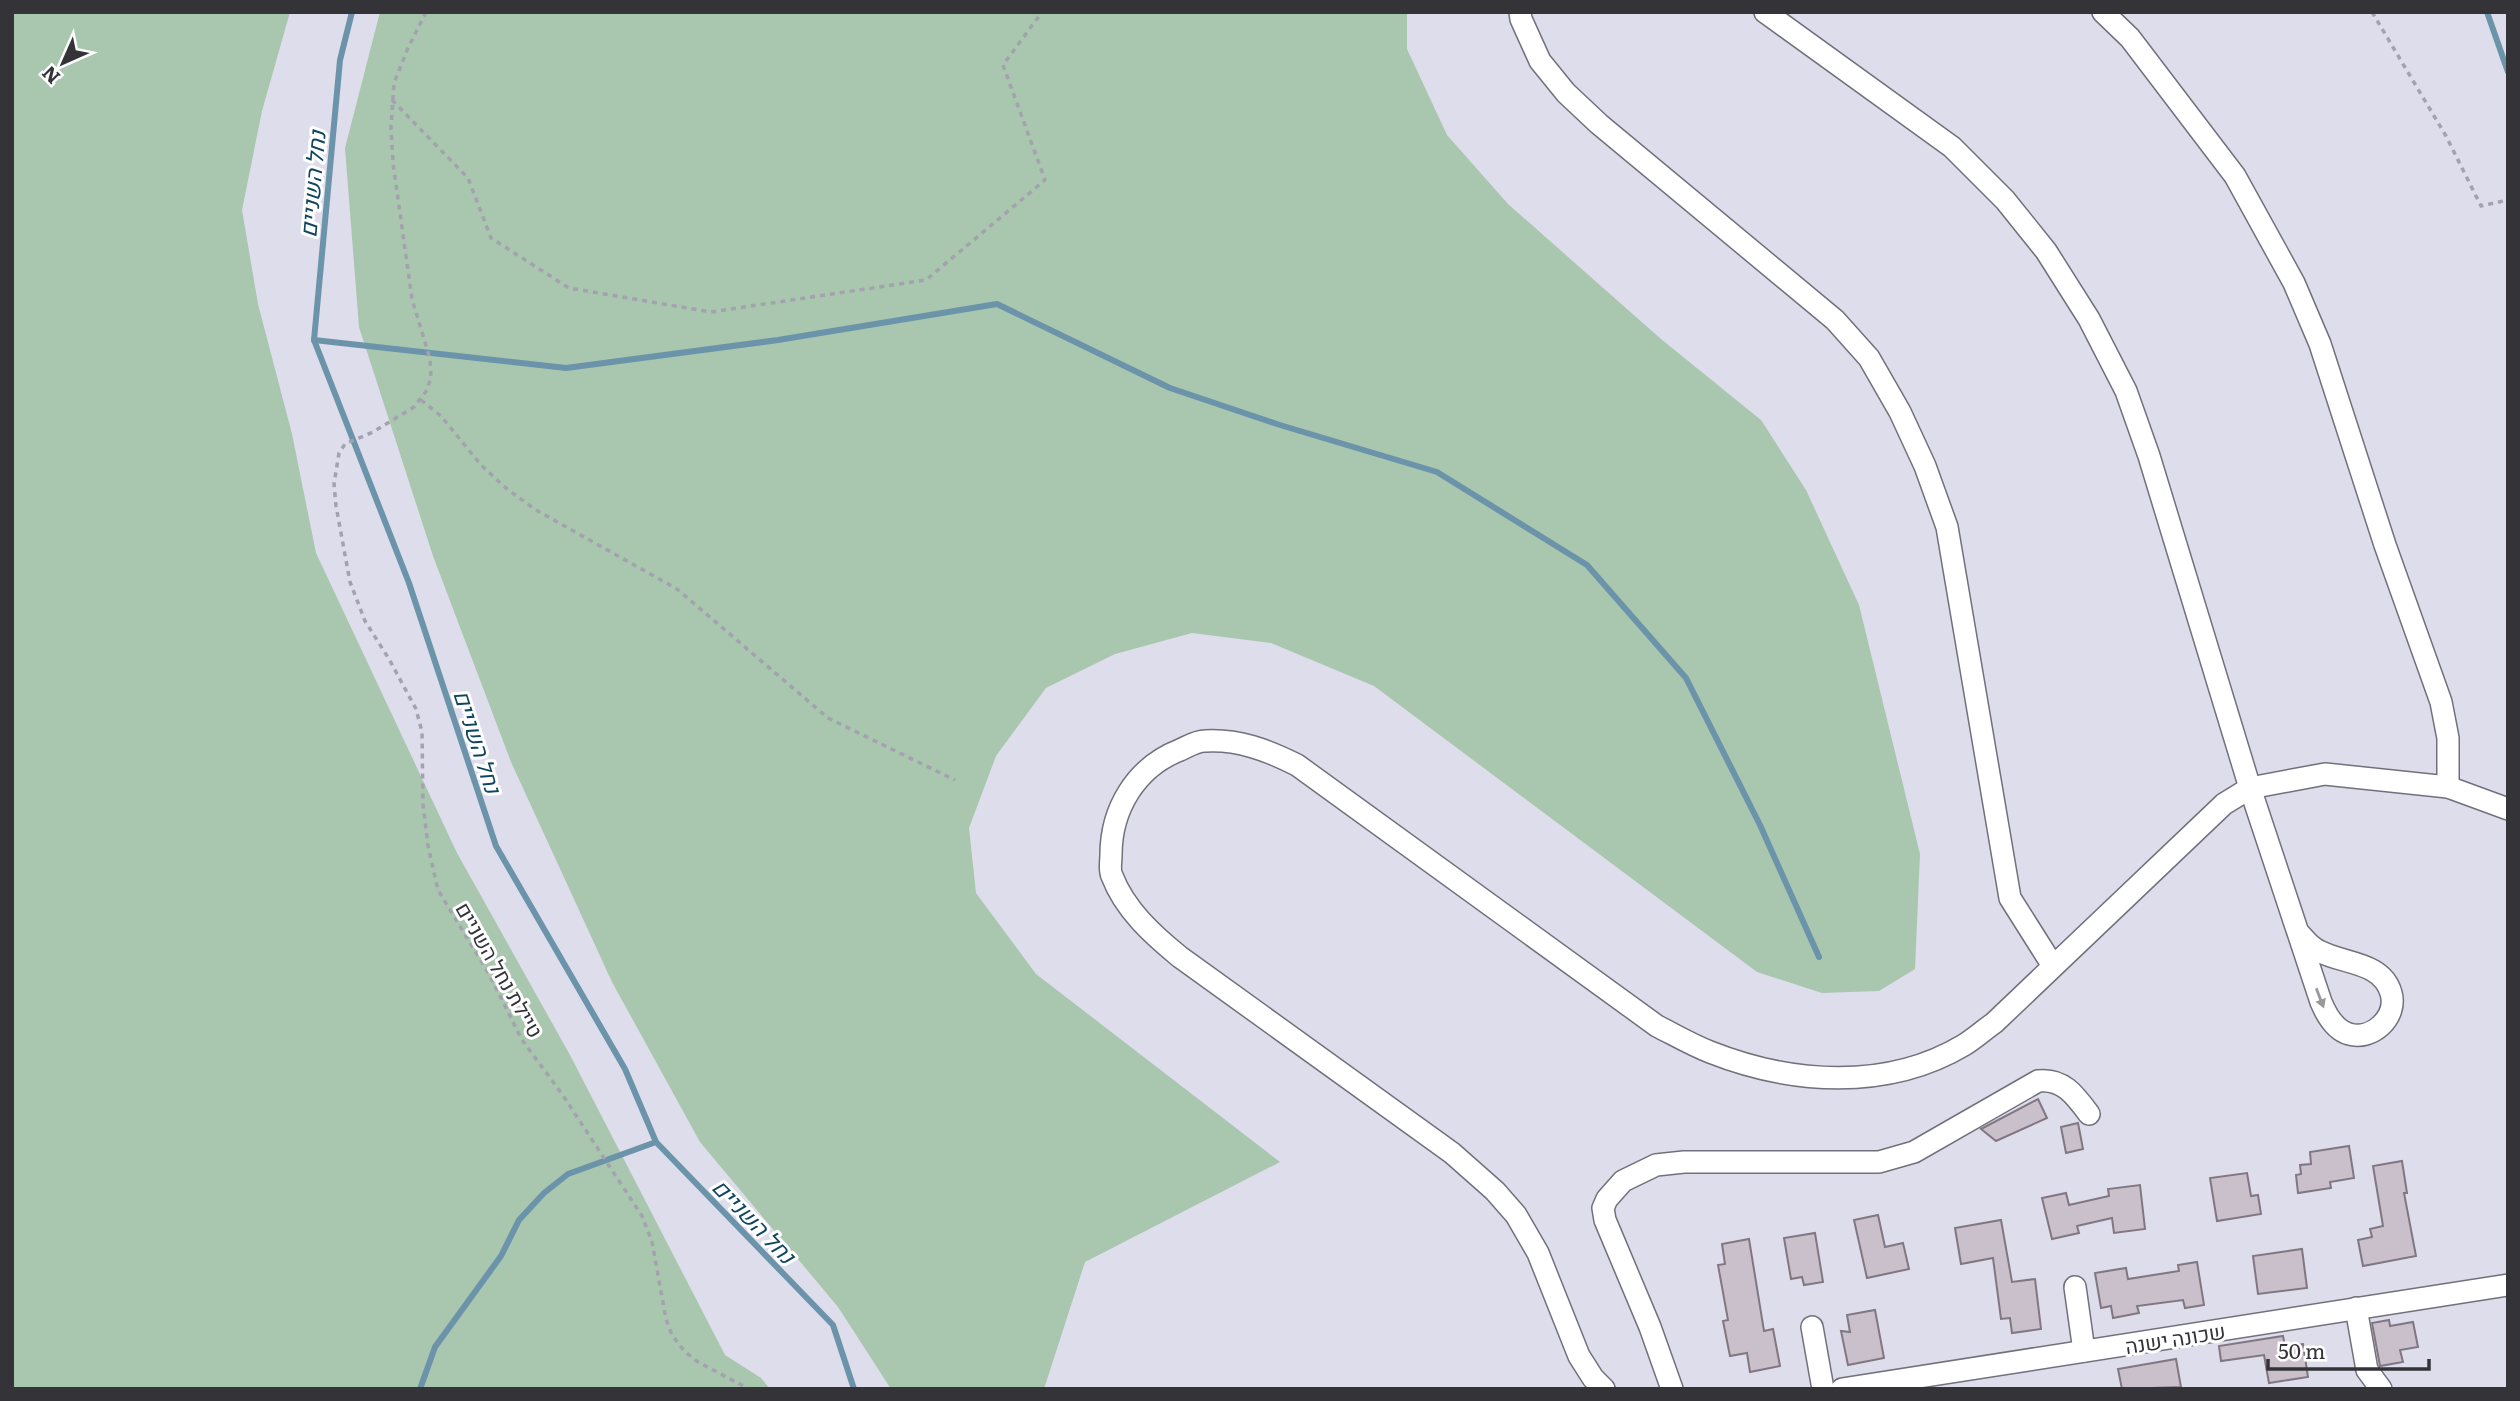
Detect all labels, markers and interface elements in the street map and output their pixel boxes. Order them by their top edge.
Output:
north arrow [28,28,98,98]
text: N [35,60,66,91]
water label: נחל השניים [289,128,333,239]
water label: נחל השניים [446,685,512,799]
street label: טיילת נחל השניים [450,896,552,1042]
one-way arrow [2314,987,2325,1008]
water label: נחל השניים [706,1170,806,1272]
street label: שכונה ישנה [2123,1314,2227,1360]
scale bar [2268,1328,2429,1372]
text: 50 m [2278,1334,2325,1365]

